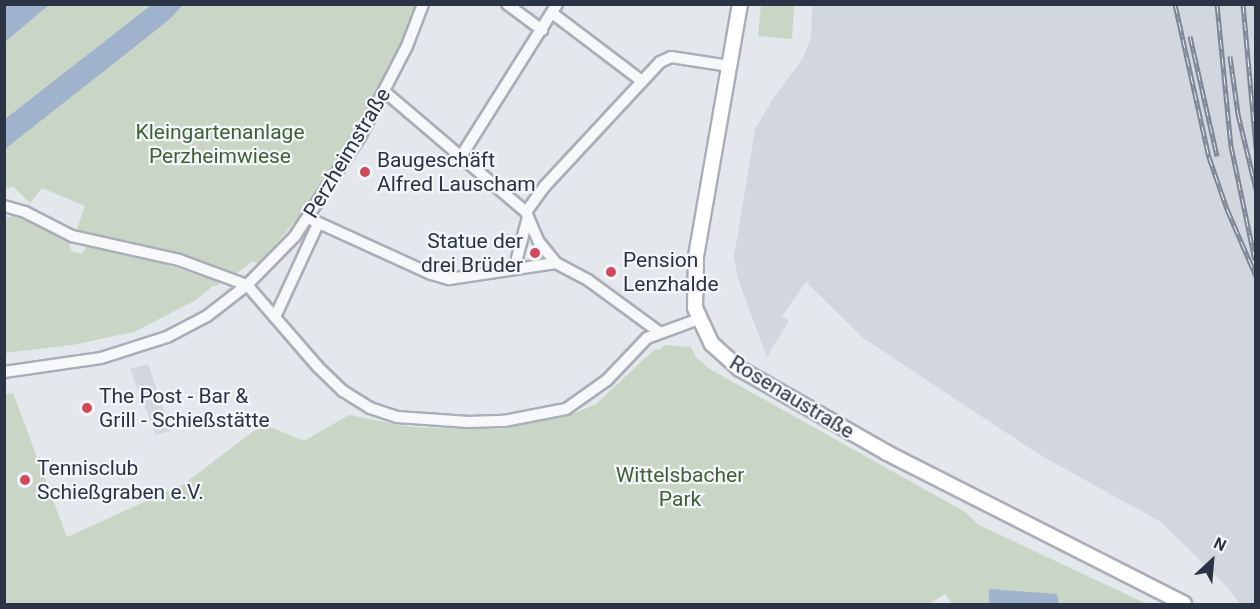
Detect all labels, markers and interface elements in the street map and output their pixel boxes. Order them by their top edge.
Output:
street label: Perzheimstraße [298,83,396,223]
park label: Kleingartenanlage Perzheimwiese [135,119,305,169]
place label: Baugeschäft Alfred Lauscham [377,147,536,197]
marker: Baugeschäft Alfred Lauscham [358,165,372,179]
place label: Statue der drei Brüder [421,228,523,278]
marker: Statue der drei Brüder [528,246,542,260]
place label: Pension Lenzhalde [623,247,719,297]
marker: Pension Lenzhalde [604,265,618,279]
street label: Rosenaustraße [725,350,859,444]
place label: The Post - Bar & Grill - Schießstätte [99,383,270,433]
marker: The Post - Bar & Grill - Schießstätte [80,401,94,415]
place label: Tennisclub Schießgraben e.V. [37,455,204,505]
park label: Wittelsbacher Park [616,462,744,512]
marker: Tennisclub Schießgraben e.V. [18,473,32,487]
north arrow [1182,531,1242,591]
text: N [1211,533,1229,555]

